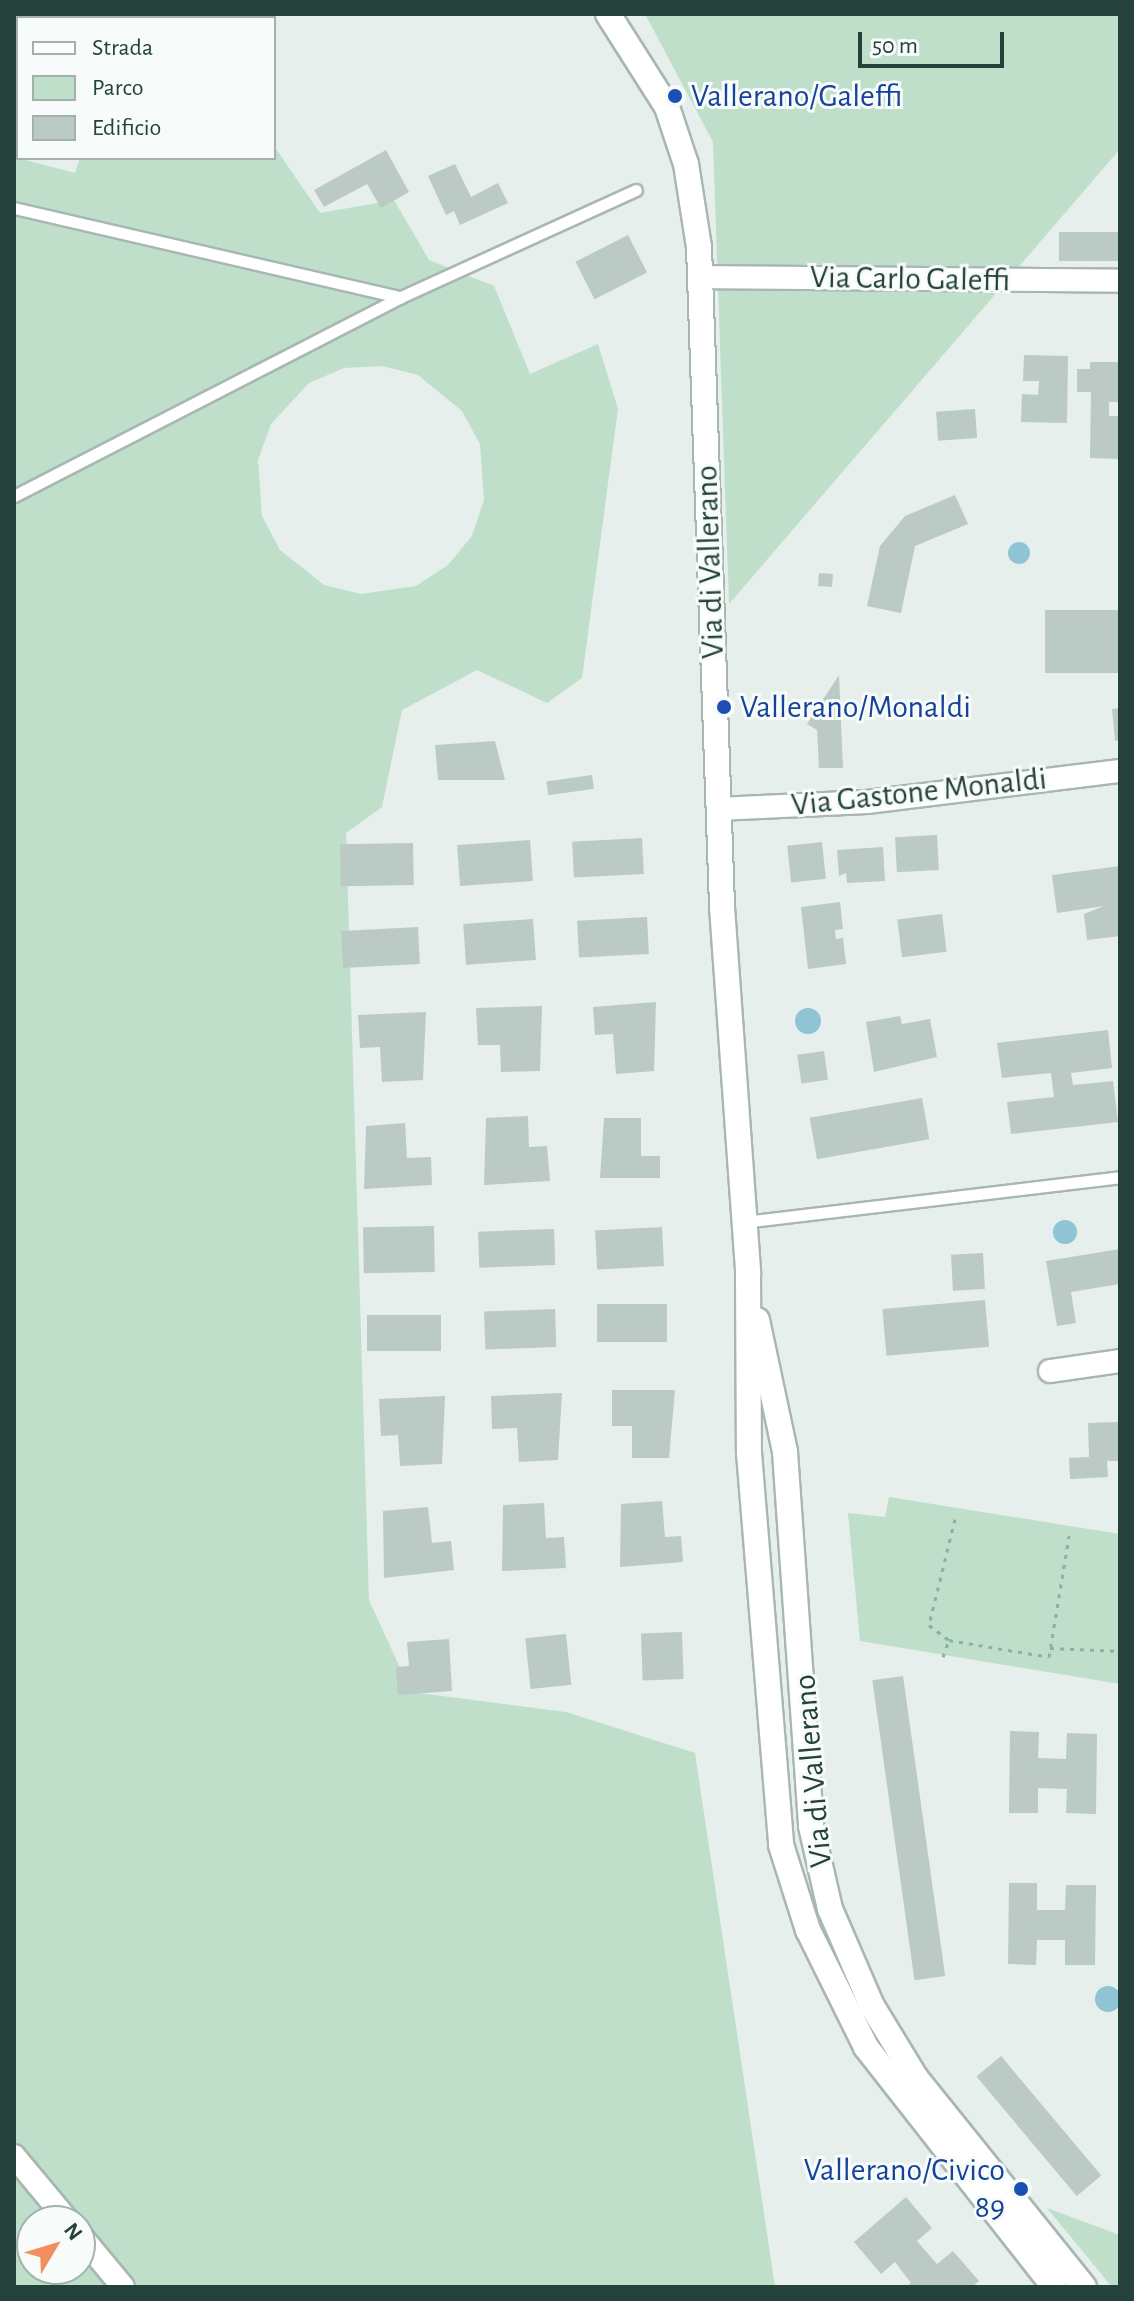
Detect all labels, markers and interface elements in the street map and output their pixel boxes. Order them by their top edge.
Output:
legend [16,16,276,160]
scale bar [862,16,1008,66]
text: 50 m [872,34,918,58]
text: Strada [92,36,153,60]
text: Parco [92,76,143,100]
place label: Vallerano/Galeffi [691,77,902,115]
marker: Vallerano/Galeffi [666,87,684,105]
text: Edificio [92,116,161,140]
street label: Via Carlo Galeffi [810,258,1010,300]
street label: Via di Vallerano [687,464,733,660]
place label: Vallerano/Monaldi [740,688,971,726]
marker: Vallerano/Monaldi [715,698,733,716]
street label: Via Gastone Monaldi [789,759,1049,825]
street label: Via di Vallerano [785,1673,841,1869]
place label: Vallerano/Civico 89 [804,2152,1005,2227]
marker: Vallerano/Civico 89 [1012,2180,1030,2198]
north arrow [16,2205,96,2285]
text: N [60,2219,87,2244]

